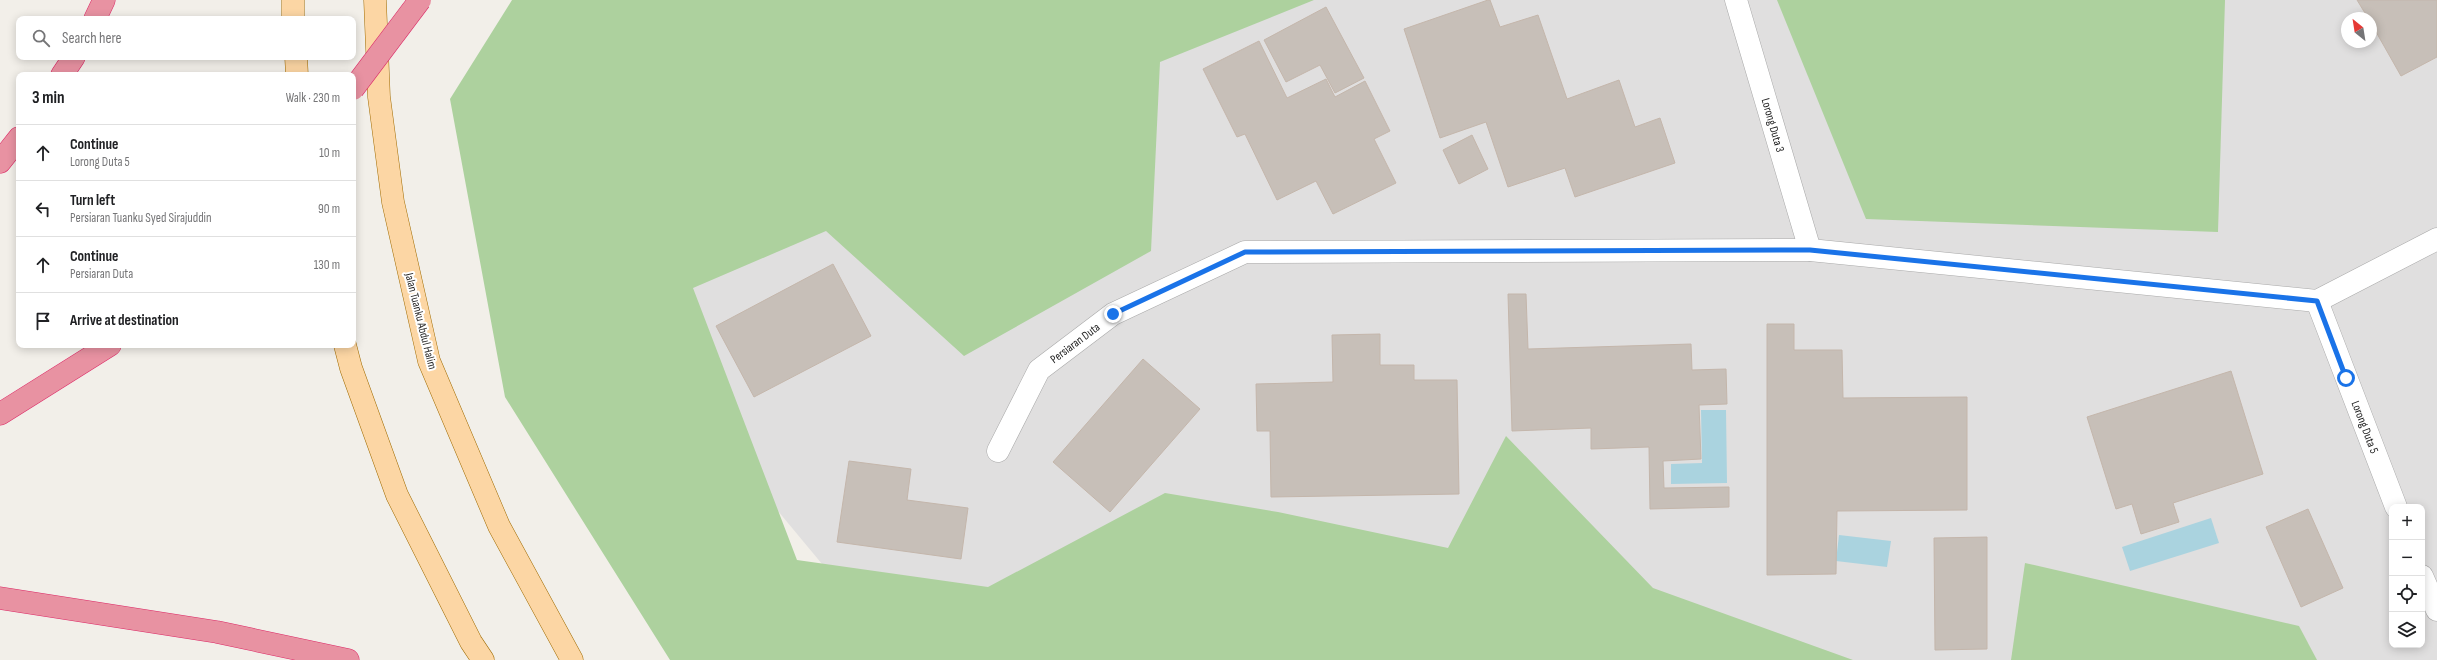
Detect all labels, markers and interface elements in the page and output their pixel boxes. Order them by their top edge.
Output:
north arrow [2341,12,2377,48]
search box [16,16,356,60]
icon: search [30,27,52,49]
text: Search here [62,29,122,48]
text: 3 min [32,88,65,108]
text: Walk · 230 m [286,90,340,106]
street label: Lorong Duta 3 [1758,96,1787,154]
text: Continue [70,135,119,154]
icon: ahead [32,142,54,164]
text: 10 m [319,145,340,161]
text: Lorong Duta 5 [70,154,130,170]
text: Turn left [70,191,115,210]
icon: left [32,198,54,220]
text: 90 m [318,201,340,217]
text: Persiaran Tuanku Syed Sirajuddin [70,210,212,226]
text: Continue [70,247,119,266]
icon: ahead [32,254,54,276]
text: 130 m [314,257,340,273]
text: Persiaran Duta [70,266,133,282]
street label: Jalan Tuanku Abdul Halim [401,270,440,371]
route end [1104,305,1122,323]
icon: arrive [32,310,54,332]
text: Arrive at destination [70,311,179,330]
street label: Persiaran Duta [1047,320,1103,367]
route start [2337,369,2355,387]
street label: Lorong Duta 5 [2348,399,2381,456]
map controls [2389,504,2425,648]
button: + [2389,504,2425,540]
button: − [2389,540,2425,576]
button: locate [2389,576,2425,612]
button: layers [2389,612,2425,648]

